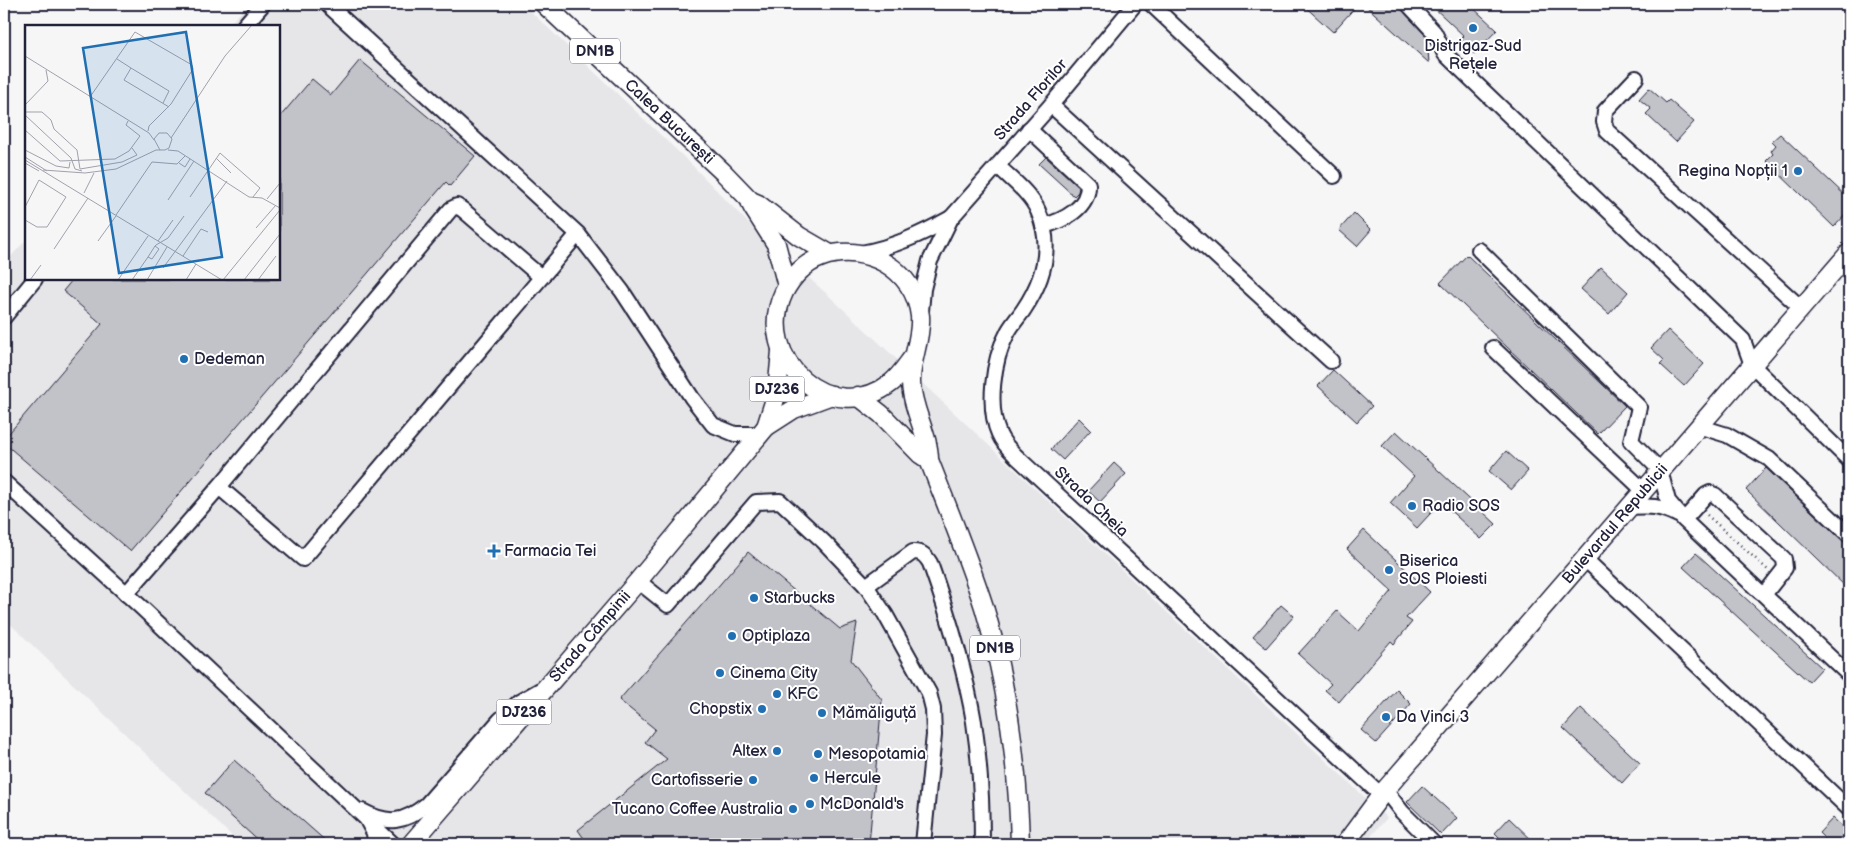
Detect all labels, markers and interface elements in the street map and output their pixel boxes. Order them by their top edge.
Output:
marker: Distrigaz-Sud Rețele [1467,22,1479,34]
inset map [25,25,280,280]
place label: Distrigaz-Sud Rețele [1424,37,1522,74]
road number: DN1B [570,38,620,64]
street label: Strada Florilor [991,55,1072,145]
street label: Calea București [621,75,718,168]
place label: Regina Nopții 1 [1678,162,1788,181]
marker: Regina Nopții 1 [1792,165,1804,177]
place label: Dedeman [194,350,265,369]
marker: Dedeman [178,353,190,365]
road number: DJ236 [750,376,804,402]
street label: Bulevardul Republicii [1558,460,1672,588]
street label: Strada Cheia [1050,463,1132,541]
place label: Radio SOS [1422,497,1500,516]
marker: Radio SOS [1406,500,1418,512]
place label: Farmacia Tei [504,542,597,561]
marker: Farmacia Tei [488,545,500,557]
place label: Biserica SOS Ploiesti [1399,552,1487,589]
marker: Biserica SOS Ploiesti [1383,564,1395,576]
street label: Strada Câmpinii [545,587,635,686]
place label: Starbucks [764,589,835,608]
marker: Starbucks [748,592,760,604]
place label: Optiplaza [742,627,810,646]
marker: Optiplaza [726,630,738,642]
road number: DN1B [970,636,1020,660]
place label: Cinema City [730,664,818,683]
marker: Cinema City [714,667,726,679]
place label: KFC [787,685,818,704]
marker: KFC [771,688,783,700]
road number: DJ236 [496,700,552,724]
place label: Chopstix [689,700,753,719]
marker: Chopstix [756,703,768,715]
place label: Mămăliguță [832,704,917,723]
marker: Mămăliguță [816,707,828,719]
place label: Da Vinci 3 [1396,708,1470,727]
marker: Da Vinci 3 [1380,711,1392,723]
place label: Altex [732,742,768,761]
marker: Altex [771,745,783,757]
place label: Mesopotamia [828,745,926,764]
marker: Mesopotamia [812,748,824,760]
place label: Hercule [824,769,882,788]
place label: Cartofisserie [651,771,743,790]
marker: Hercule [808,772,820,784]
marker: Cartofisserie [747,774,759,786]
place label: McDonald's [820,795,904,814]
marker: McDonald's [804,798,816,810]
place label: Tucano Coffee Australia [612,800,783,819]
marker: Tucano Coffee Australia [787,803,799,815]

